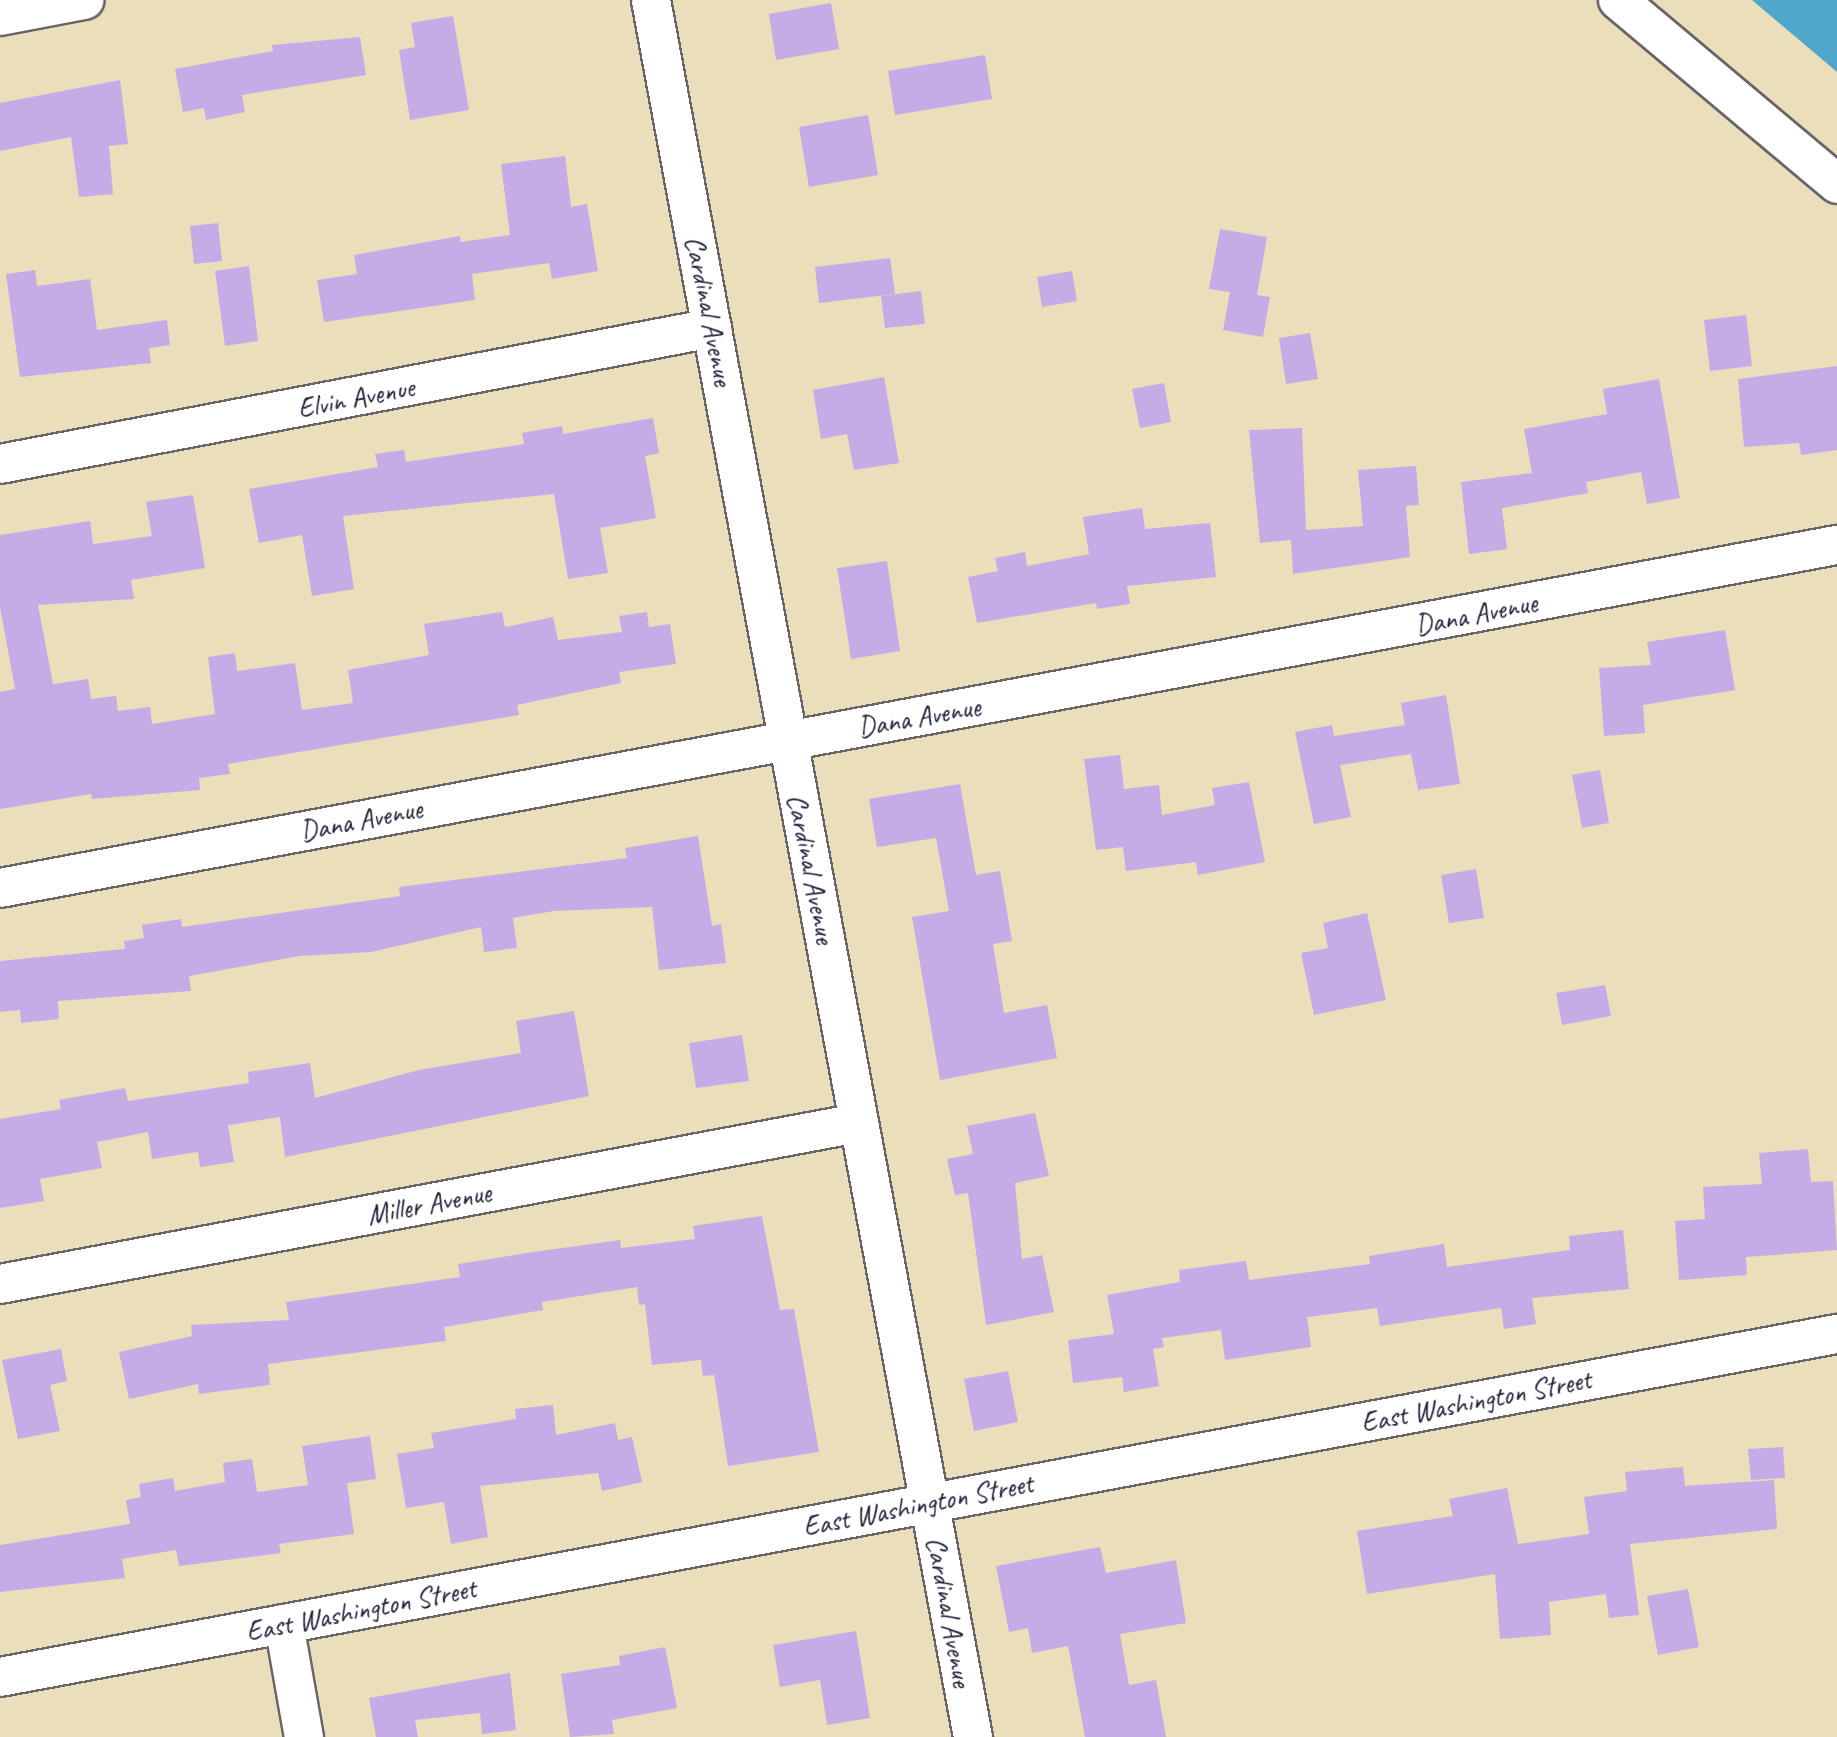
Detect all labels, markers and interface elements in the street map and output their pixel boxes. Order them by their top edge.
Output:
street label: Cardinal Avenue [678,233,740,389]
street label: Elvin Avenue [295,370,417,426]
street label: Dana Avenue [1412,586,1540,642]
street label: Dana Avenue [855,690,983,744]
street label: Cardinal Avenue [780,791,842,947]
street label: Dana Avenue [297,792,425,848]
street label: Miller Avenue [364,1176,494,1232]
street label: East Washington Street [1358,1362,1594,1440]
street label: East Washington Street [800,1466,1036,1544]
street label: Cardinal Avenue [919,1534,979,1690]
street label: East Washington Street [243,1571,479,1649]

